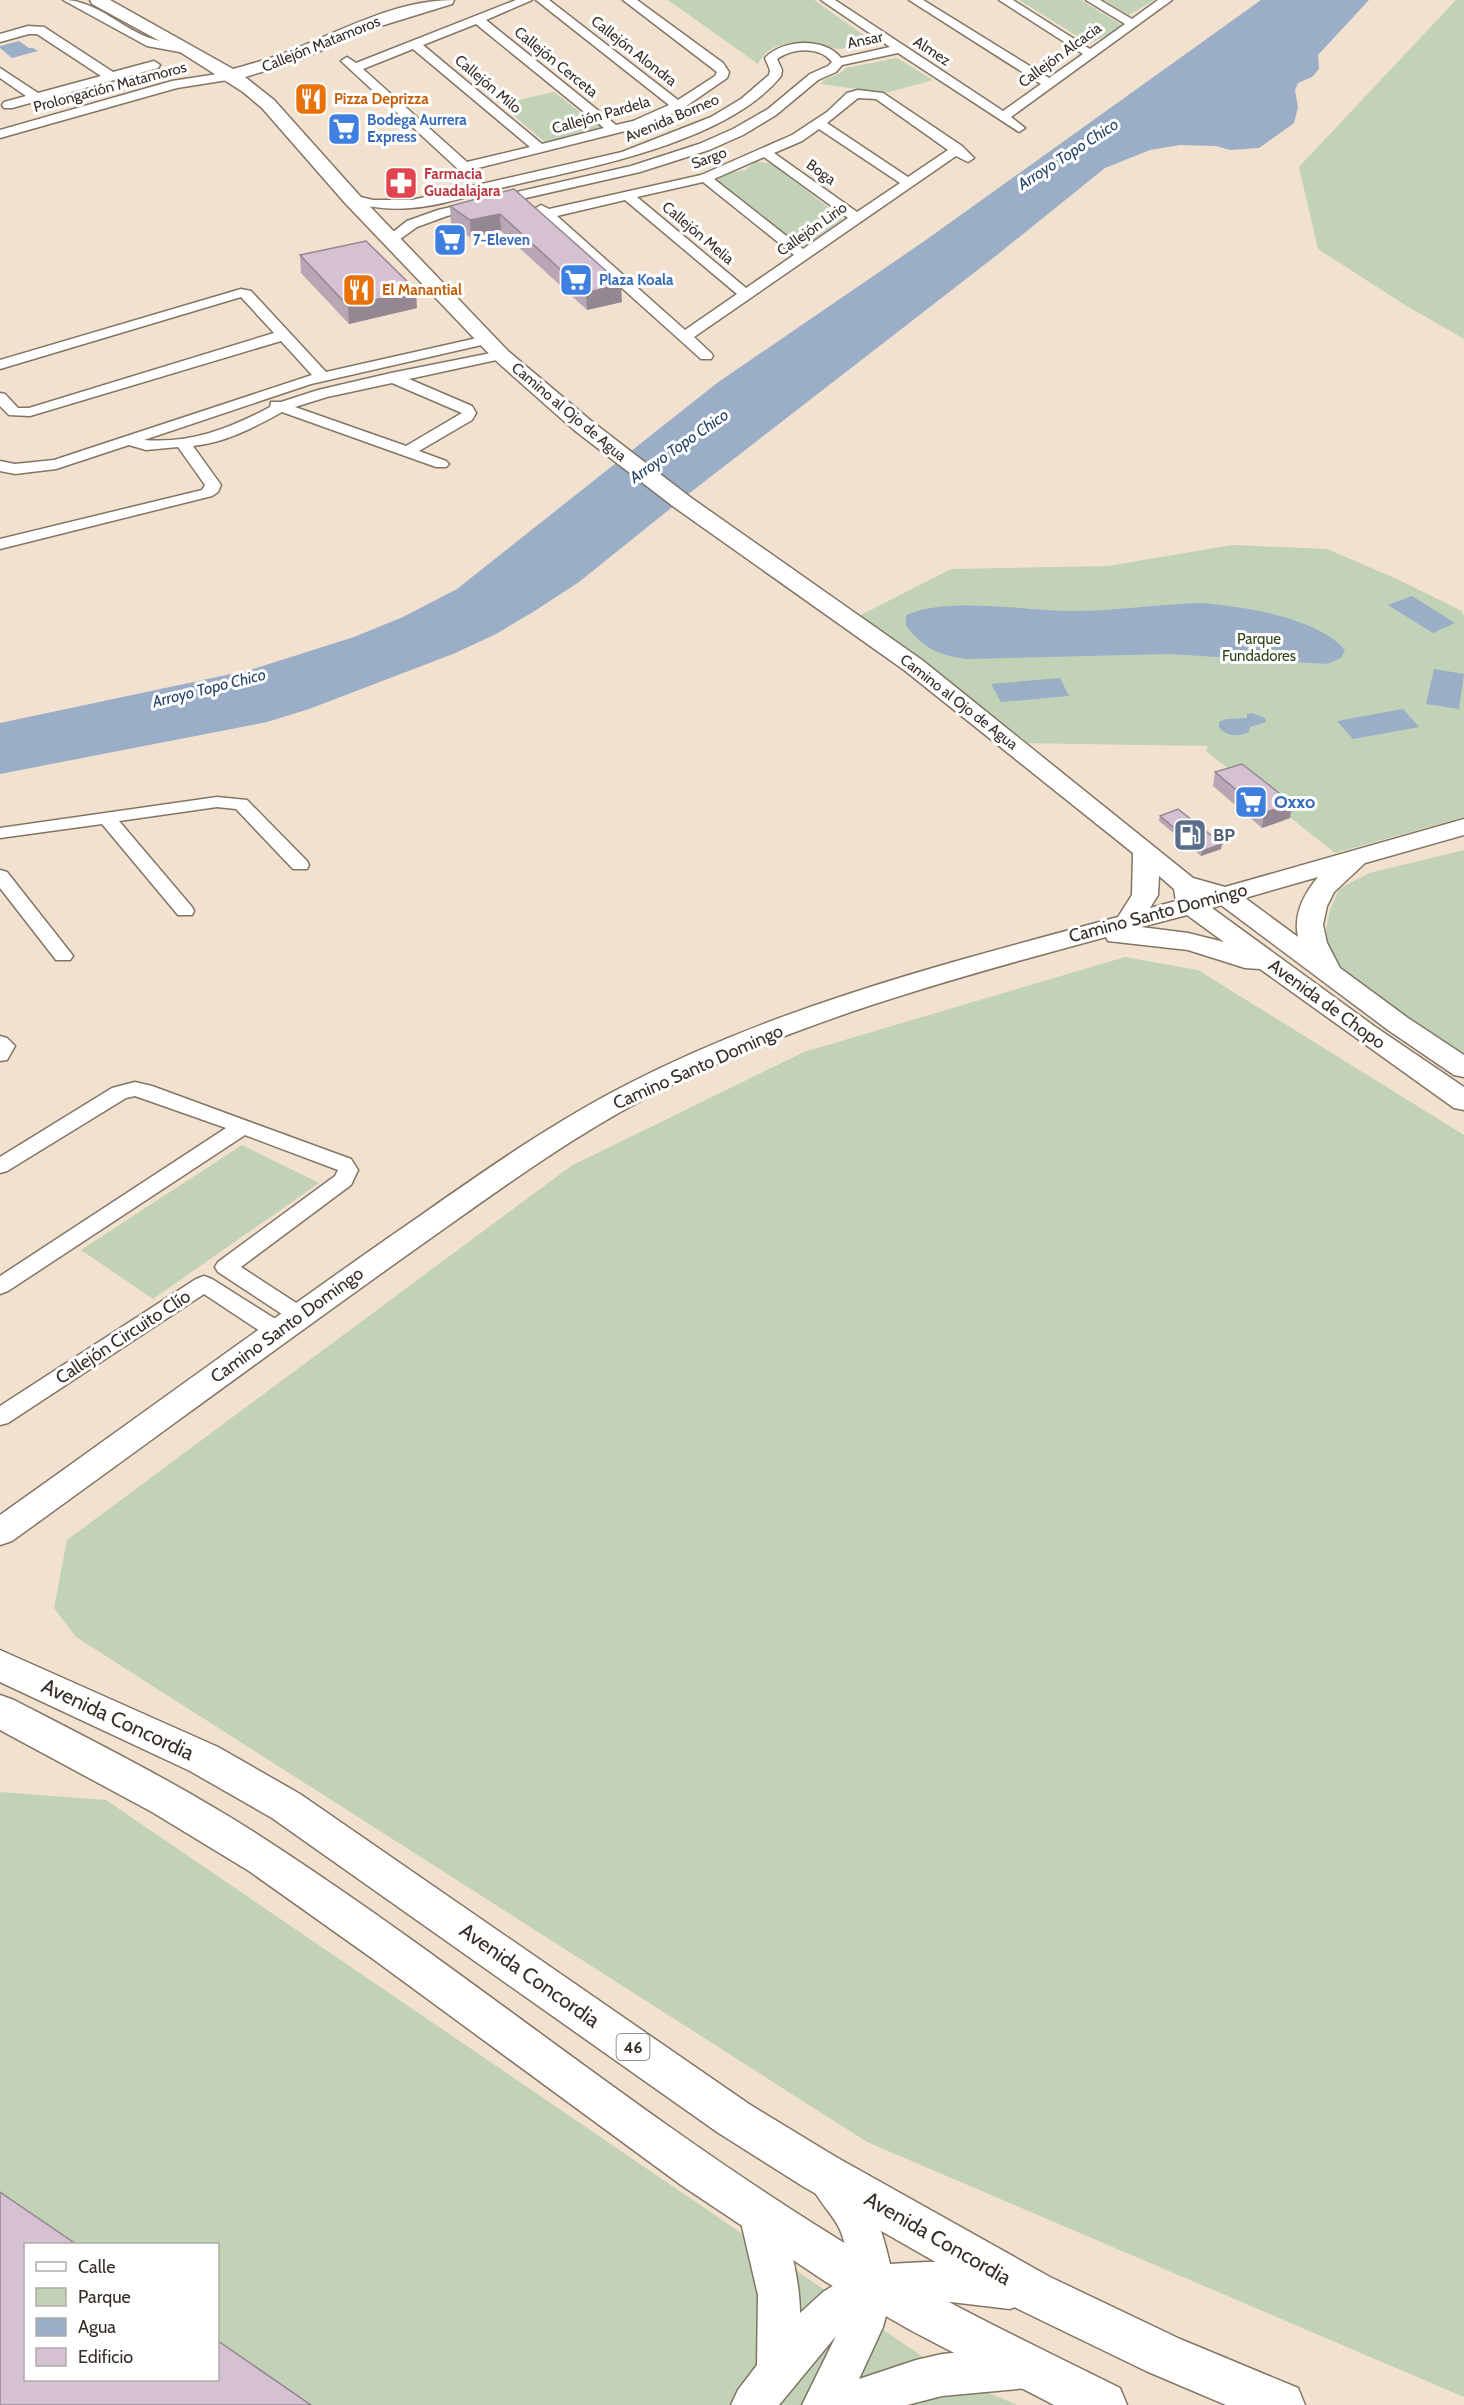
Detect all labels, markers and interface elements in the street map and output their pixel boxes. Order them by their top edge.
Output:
street label: Callejón Matamoros [259,12,383,76]
street label: Callejón Alondra [588,12,681,91]
street label: Callejón Alcacia [1015,18,1106,91]
street label: Callejón Cerceta [511,23,602,102]
street label: Ansar [846,27,885,53]
street label: Almez [910,32,954,70]
street label: Callejón Milo [451,51,525,117]
street label: Prolongación Matamoros [31,58,189,116]
restaurant icon: Pizza Deprizza [293,81,329,117]
place label: Pizza Deprizza [334,90,429,108]
street label: Avenida Borneo [622,90,722,146]
street label: Callejón Pardela [550,92,653,138]
supermarket icon: Bodega Aurrera Express [326,111,362,147]
place label: Bodega Aurrera Express [367,111,467,146]
water label: Arroyo Topo Chico [1013,114,1122,194]
street label: Sargo [689,143,729,173]
street label: Boga [803,155,840,189]
pharmacy icon: Farmacia Guadalajara [383,165,419,201]
place label: Farmacia Guadalajara [424,165,501,200]
street label: Callejón Melia [659,198,738,269]
street label: Callejón Lirio [774,198,850,260]
supermarket icon: 7-Eleven [432,222,468,258]
place label: 7-Eleven [473,231,530,249]
supermarket icon: Plaza Koala [558,262,594,298]
place label: Plaza Koala [599,271,674,289]
restaurant icon: El Manantial [341,272,377,308]
place label: El Manantial [382,281,462,299]
street label: Camino al Ojo de Agua [508,359,631,466]
water label: Arroyo Topo Chico [625,405,732,488]
park label: Parque Fundadores [1222,630,1296,665]
street label: Camino al Ojo de Agua [897,651,1022,754]
water label: Arroyo Topo Chico [149,665,268,712]
supermarket icon: Oxxo [1233,784,1269,820]
place label: Oxxo [1274,791,1315,813]
fuel station icon: BP [1172,817,1208,853]
place label: BP [1213,824,1235,846]
street label: Camino Santo Domingo [1066,879,1250,947]
street label: Avenida de Chopo [1264,954,1390,1054]
street label: Camino Santo Domingo [610,1020,787,1114]
street label: Camino Santo Domingo [206,1262,368,1388]
street label: Callejón Circuito Clío [51,1285,195,1389]
street label: Avenida Concordia [38,1673,198,1765]
street label: Avenida Concordia [455,1917,605,2033]
road number: 46 [616,2034,650,2060]
street label: Avenida Concordia [860,2186,1016,2290]
legend [24,2243,219,2381]
text: Calle [78,2256,115,2278]
text: Parque [78,2286,131,2308]
text: Agua [78,2316,116,2338]
text: Edificio [78,2346,133,2368]

